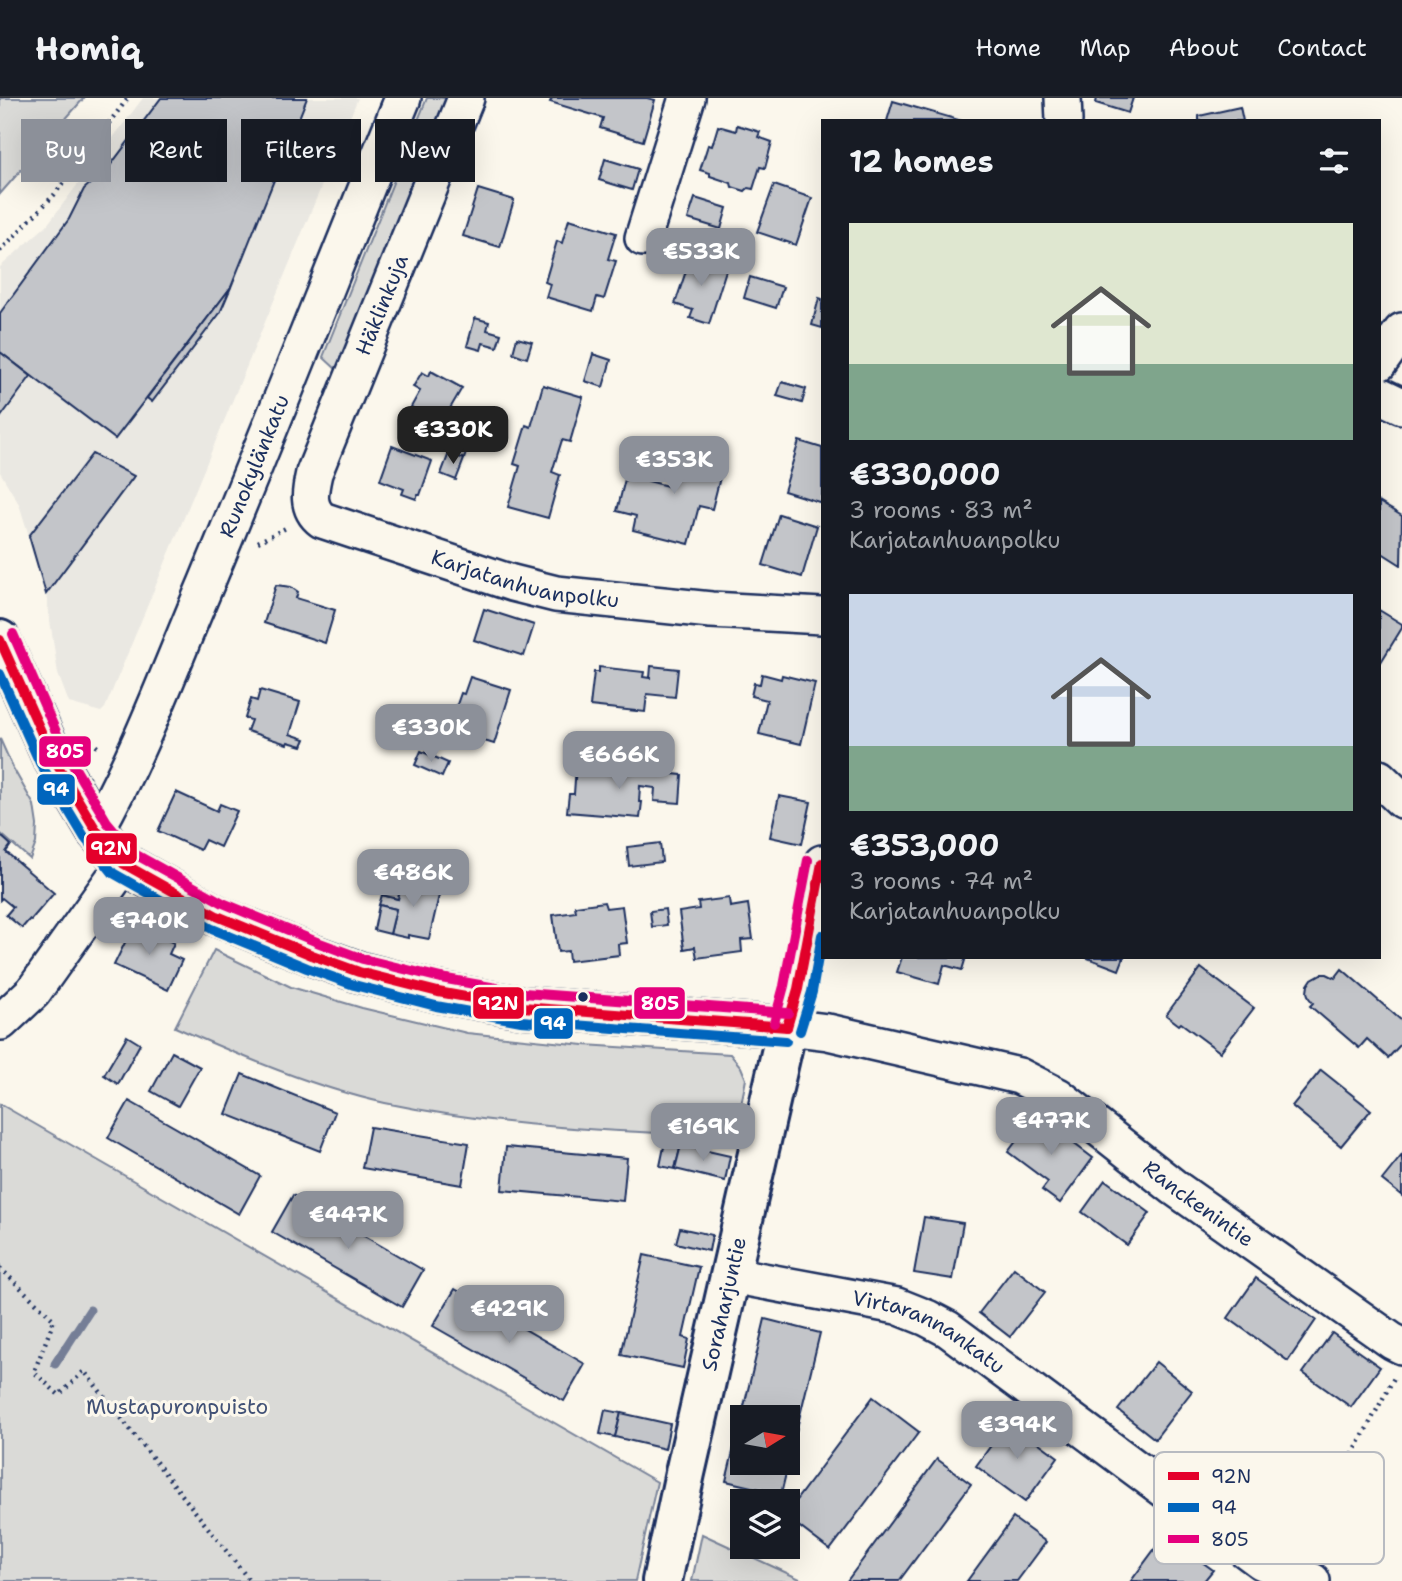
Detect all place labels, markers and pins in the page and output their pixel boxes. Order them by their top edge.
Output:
pin: €533K [652,228,750,288]
pin: €330K [404,406,502,466]
pin: €353K [625,436,723,496]
pin: €330K [382,704,480,764]
pin: €666K [570,732,668,791]
pin: €486K [364,850,462,909]
pin: €740K [100,898,198,957]
unlabelled marker [576,990,590,1004]
pin: €477K [1002,1098,1100,1157]
pin: €169K [654,1104,752,1163]
pin: €447K [299,1192,397,1251]
pin: €429K [460,1286,558,1345]
pin: €394K [968,1402,1066,1461]

